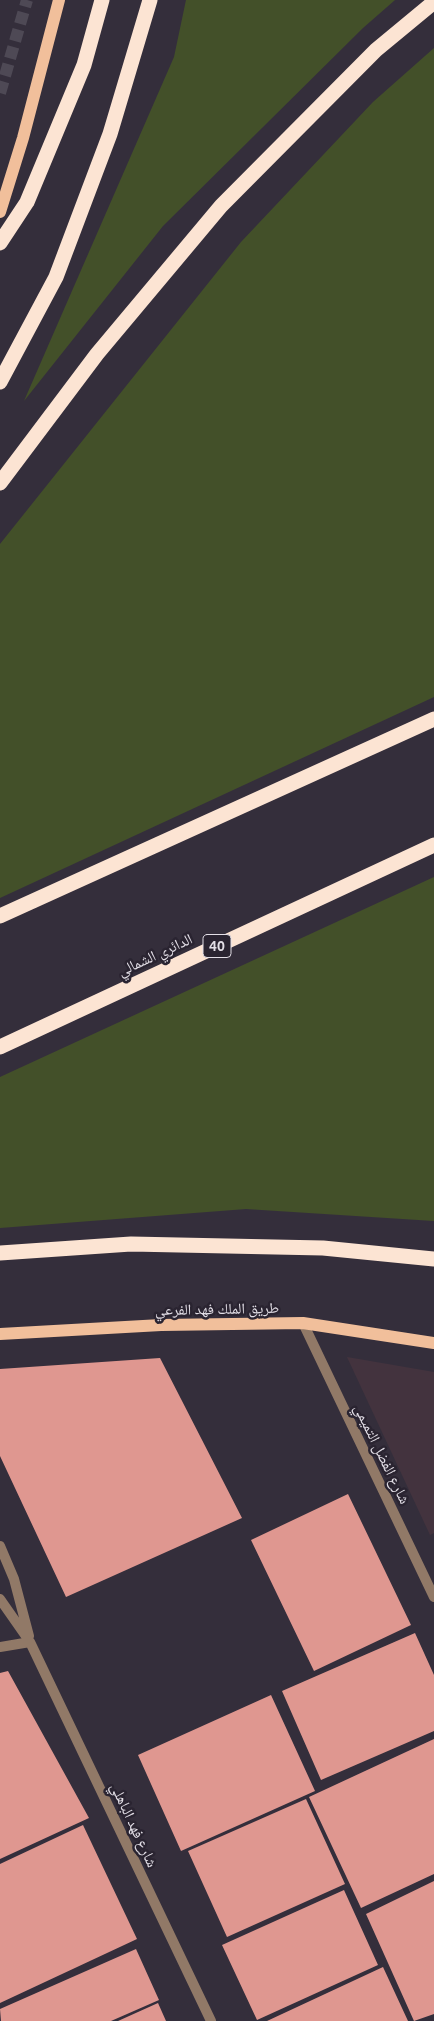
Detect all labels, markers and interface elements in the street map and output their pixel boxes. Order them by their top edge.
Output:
street label: الدائري الشمالي [115,930,195,980]
road number: 40 [203,934,231,958]
street label: طريق الملك فهد الفرعي [155,1299,279,1319]
street label: شارع الفضل التميمي [350,1401,414,1507]
street label: شارع فهد الباهلي [107,1780,161,1870]

